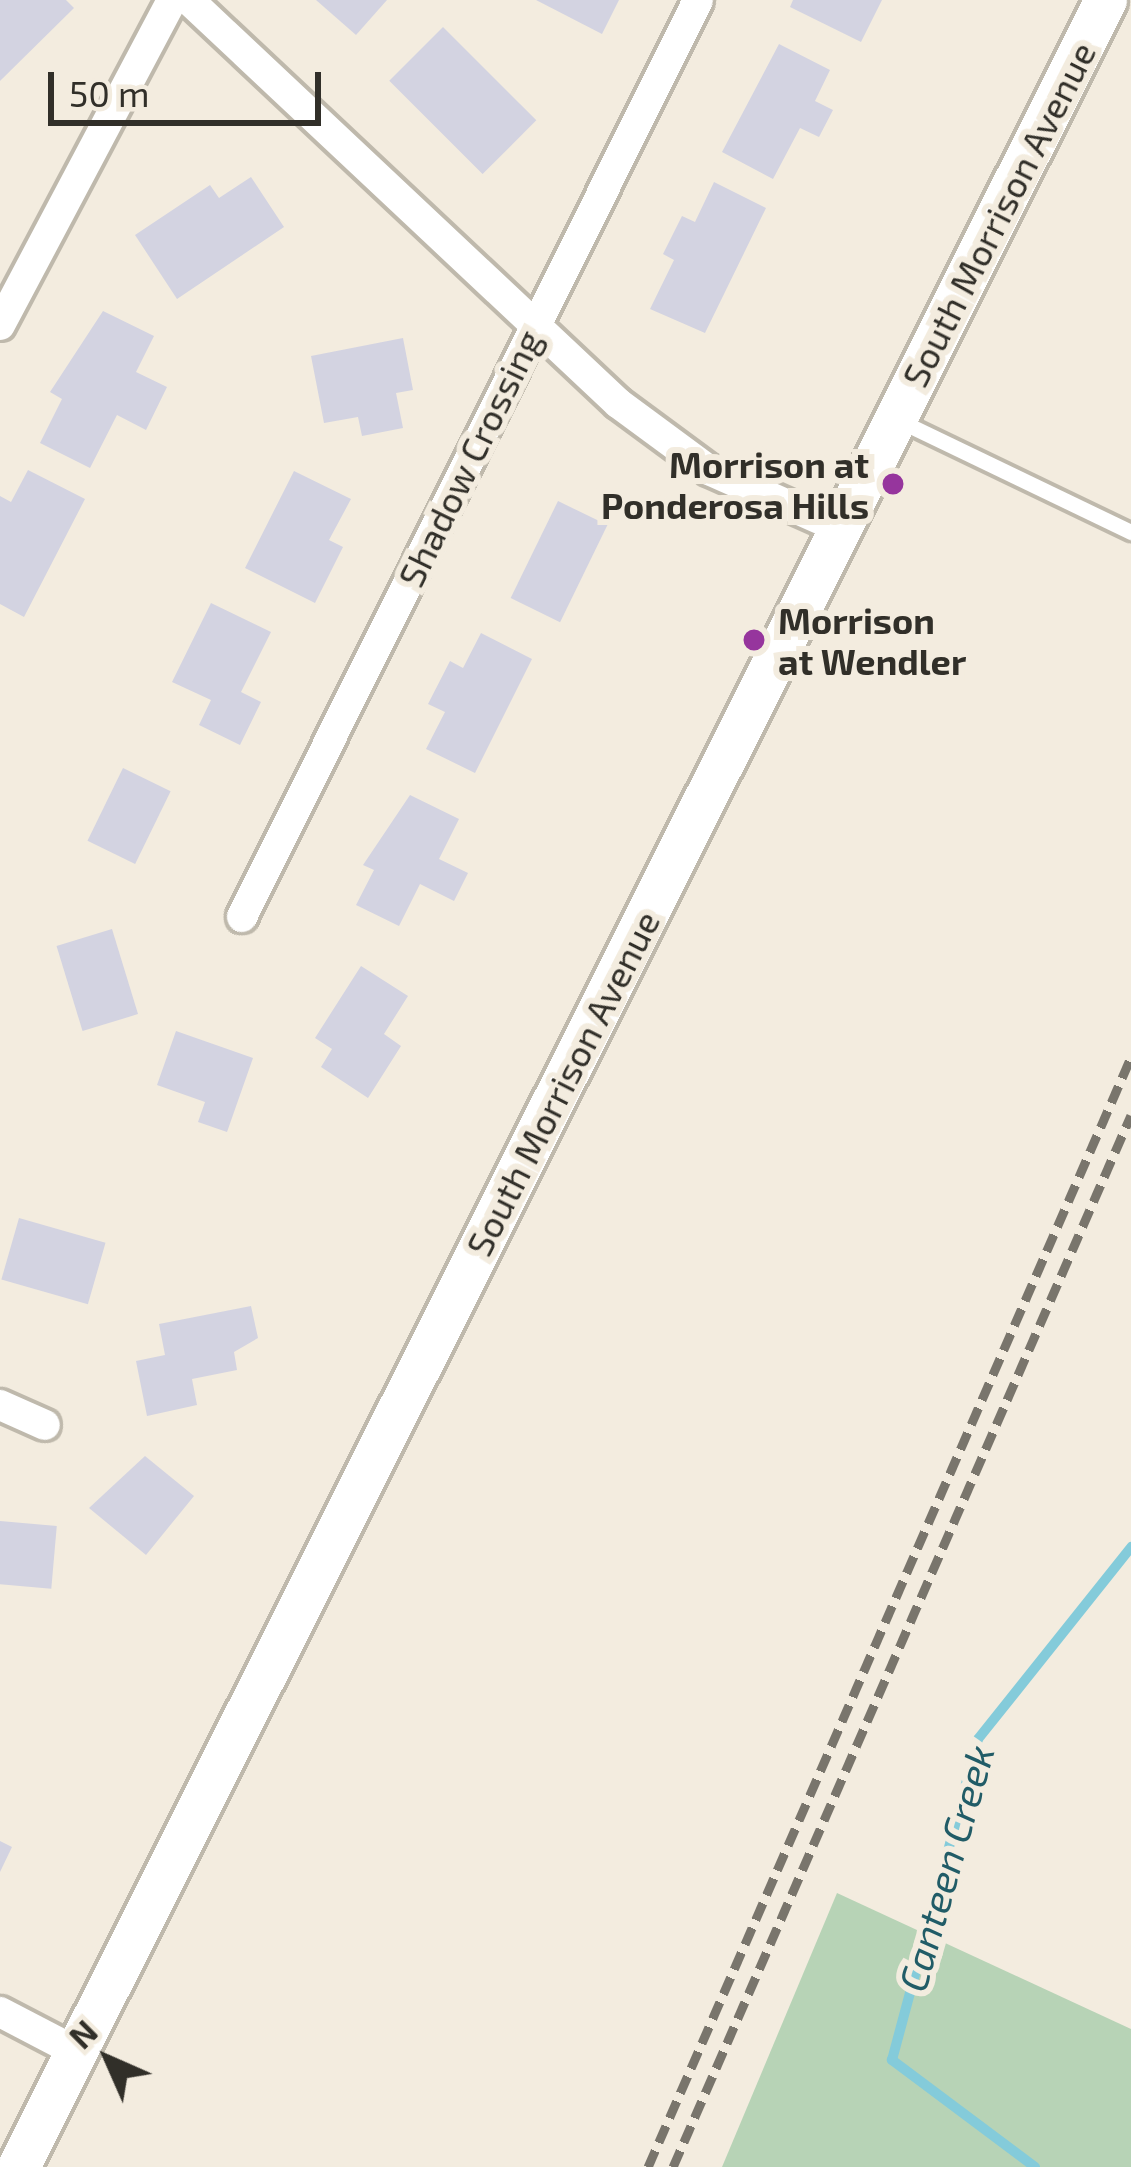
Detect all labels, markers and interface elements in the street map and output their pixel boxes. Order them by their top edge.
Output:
street label: South Morrison Avenue [892,34,1104,394]
scale bar [54,48,327,122]
text: 50 m [69,71,150,114]
street label: Shadow Crossing [388,322,550,594]
place label: Morrison at Ponderosa Hills [601,441,869,526]
marker: Morrison at Ponderosa Hills [880,471,906,497]
place label: Morrison at Wendler [778,597,967,682]
marker: Morrison at Wendler [741,627,767,653]
street label: South Morrison Avenue [456,903,668,1263]
water label: Canteen Creek [888,1739,1004,1997]
north arrow [48,1999,168,2119]
text: N [60,2011,105,2056]

